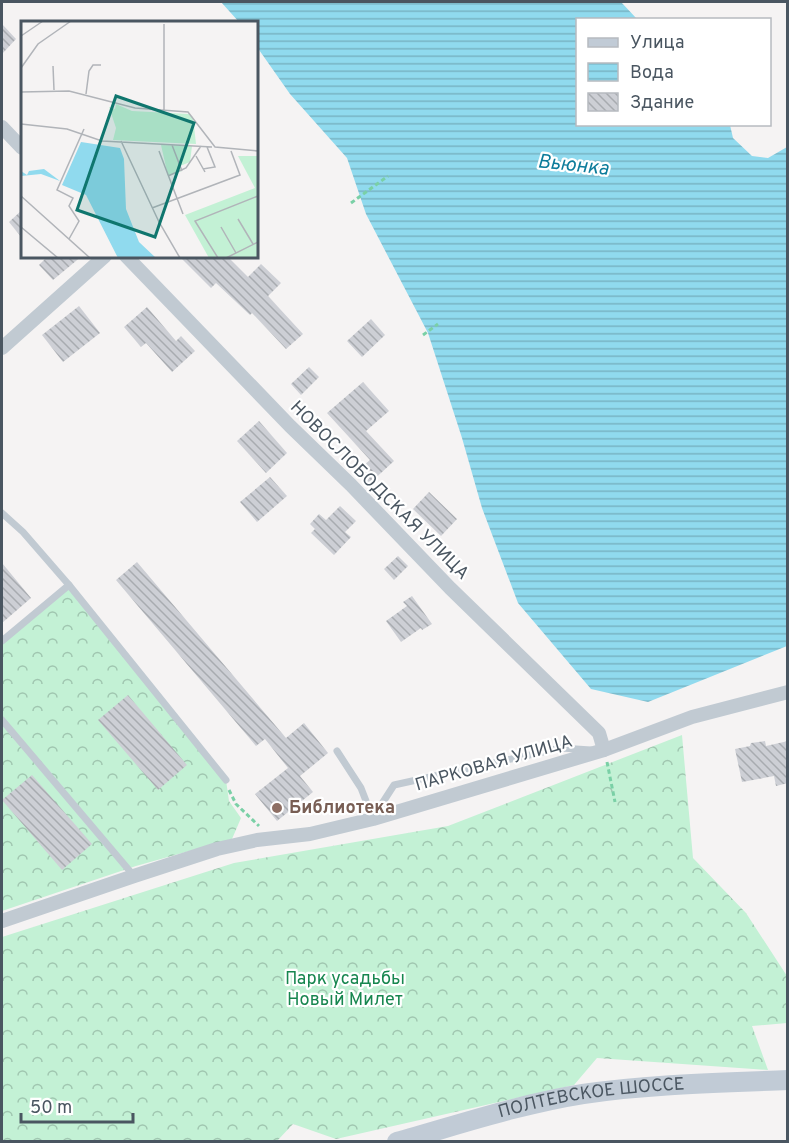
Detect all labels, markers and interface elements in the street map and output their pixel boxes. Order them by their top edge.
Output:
legend [576,18,771,126]
inset map [21,21,258,258]
text: Улица [630,32,684,55]
text: Вода [630,62,674,85]
text: Здание [630,92,694,115]
water label: Вьюнка [536,149,611,183]
street label: НОВОСЛОБОДСКАЯ УЛИЦА [285,397,473,585]
street label: ПАРКОВАЯ УЛИЦА [413,730,575,798]
place label: Библиотека [289,797,395,820]
marker: Библиотека [270,801,284,815]
park label: Парк усадьбы Новый Милет [285,968,405,1012]
street label: ПОЛТЕВСКОЕ ШОССЕ [496,1073,685,1124]
scale bar [21,1086,134,1124]
text: 50 m [30,1097,72,1120]

